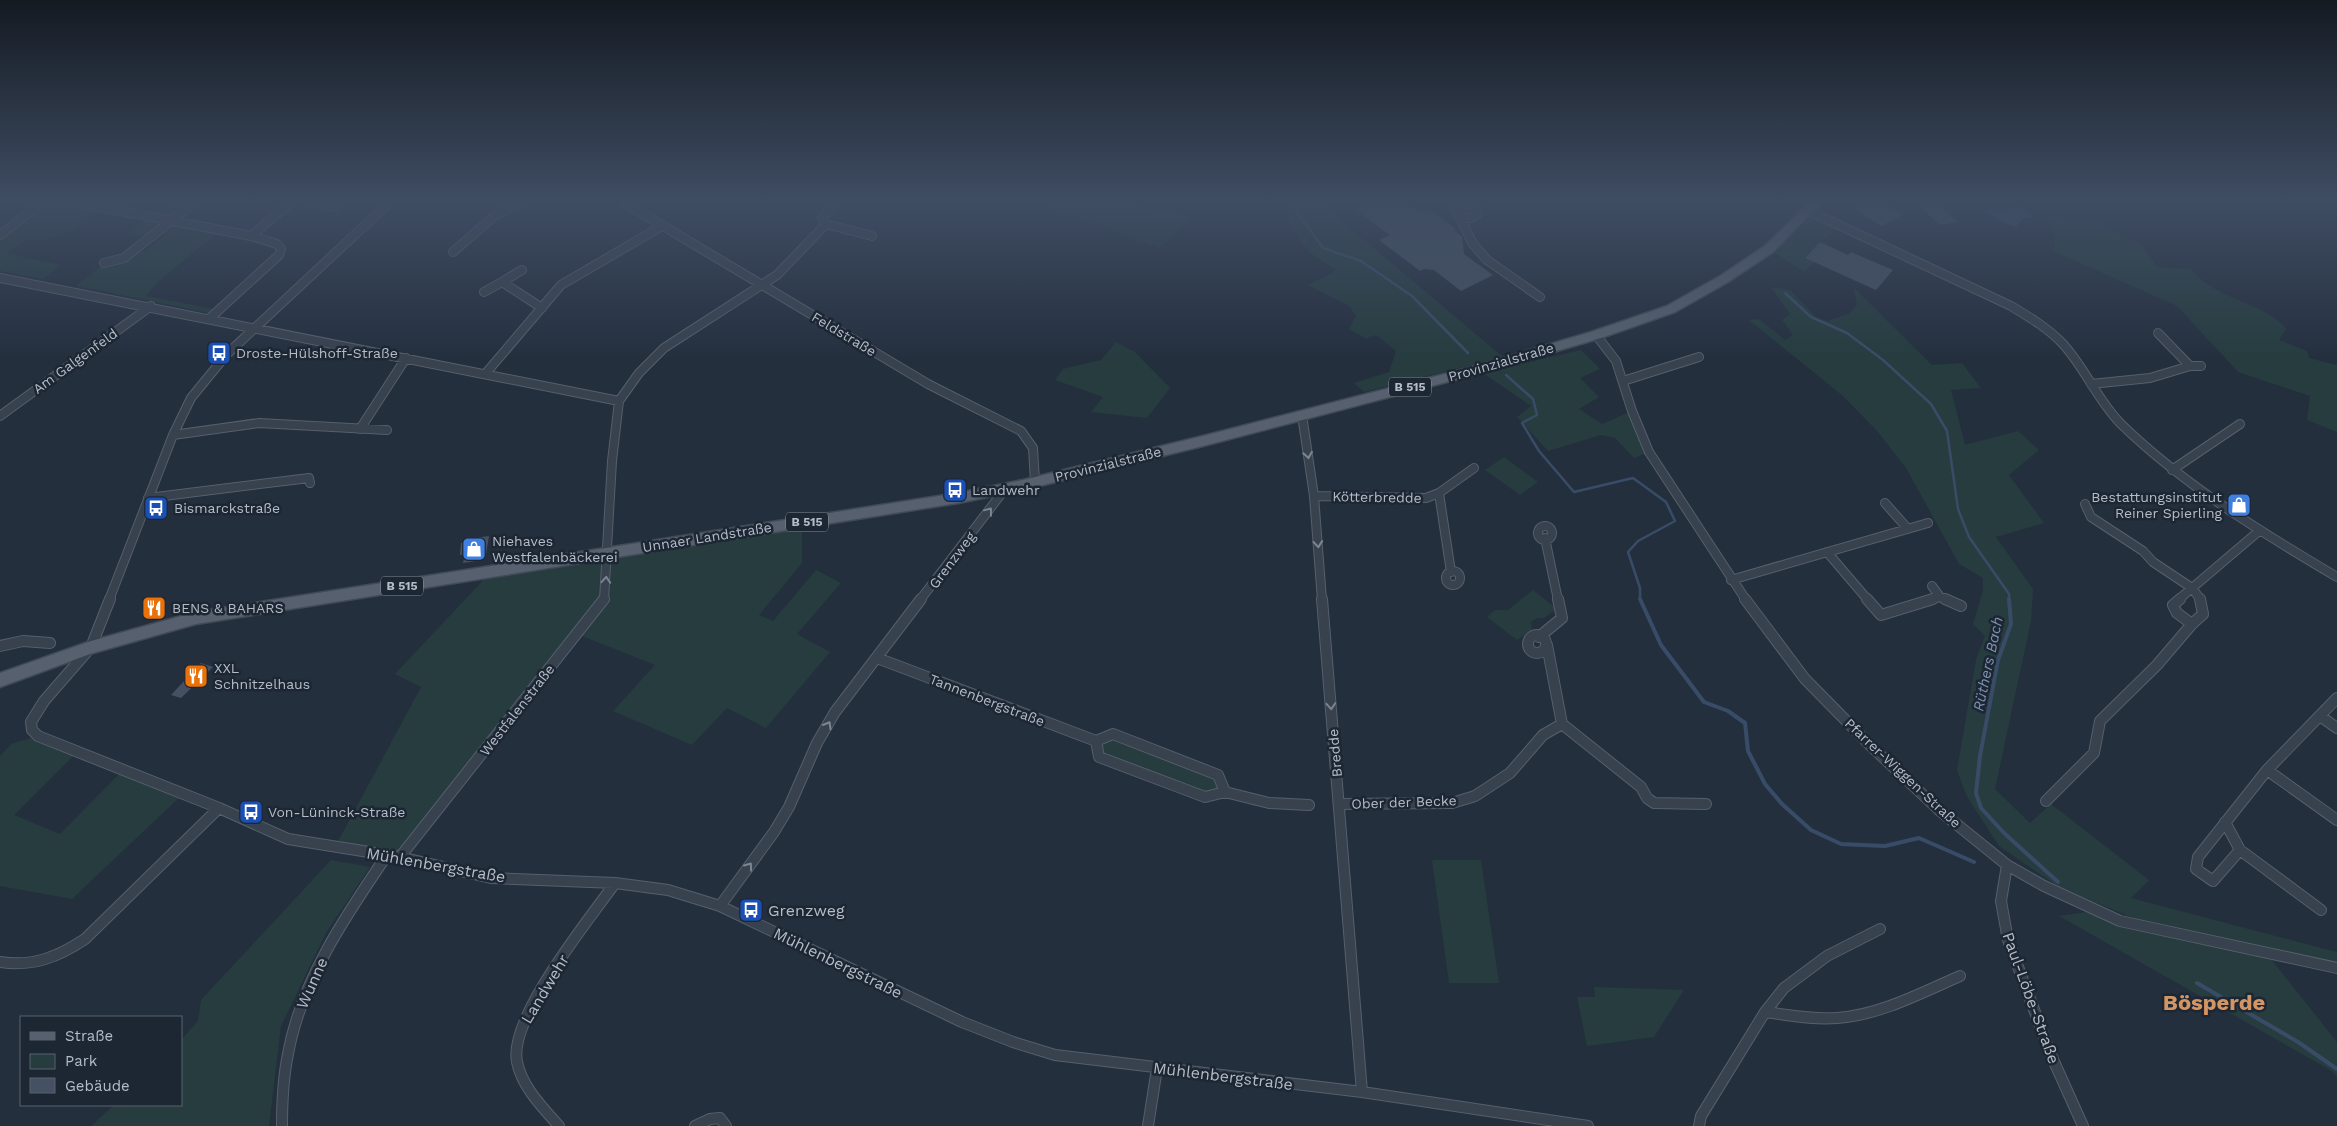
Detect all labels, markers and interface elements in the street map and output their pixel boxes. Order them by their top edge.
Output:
street label: Feldstraße [809,309,879,359]
street label: Am Galgenfeld [30,325,120,397]
street label: Provinzialstraße [1446,339,1556,385]
bus stop icon: Droste-Hülshoff-Straße [206,340,232,366]
place label: Droste-Hülshoff-Straße [236,345,398,361]
road number: B 515 [1389,378,1431,397]
street label: Provinzialstraße [1053,443,1163,485]
one-way arrow [1302,451,1312,460]
bus stop icon: Landwehr [942,477,968,503]
place label: Landwehr [972,482,1040,498]
street label: Kötterbredde [1332,488,1422,506]
place label: Bestattungsinstitut Reiner Spierling [2091,489,2223,521]
shop icon: Bestattungsinstitut Reiner Spierling [2226,492,2252,518]
bus stop icon: Bismarckstraße [143,495,169,521]
place label: Bismarckstraße [174,500,280,516]
one-way arrow [983,508,991,517]
road number: B 515 [786,512,828,532]
street label: Unnaer Landstraße [641,519,773,555]
street label: Grenzweg [925,528,979,592]
place label: Niehaves Westfalenbäckerei [492,533,618,565]
shop icon: Niehaves Westfalenbäckerei [461,536,487,562]
one-way arrow [1313,541,1324,549]
road number: B 515 [381,576,423,596]
one-way arrow [600,576,611,584]
restaurant icon: BENS & BAHARS [141,595,167,621]
place label: BENS & BAHARS [172,600,284,616]
water label: Rüthers Bach [1969,615,2007,713]
place label: XXL Schnitzelhaus [214,660,310,692]
street label: Westfalenstraße [476,661,558,759]
restaurant icon: XXL Schnitzelhaus [183,663,209,689]
street label: Tannenbergstraße [927,671,1047,729]
one-way arrow [1326,703,1337,711]
street label: Pfarrer-Wiggen-Straße [1842,715,1964,831]
one-way arrow [822,721,832,730]
street label: Bredde [1325,728,1345,778]
street label: Ober der Becke [1351,792,1457,812]
bus stop icon: Von-Lüninck-Straße [238,799,264,825]
place label: Von-Lüninck-Straße [268,804,405,820]
street label: Mühlenbergstraße [365,843,507,887]
one-way arrow [743,862,752,872]
bus stop icon: Grenzweg [738,897,764,923]
place label: Grenzweg [768,901,845,920]
street label: Mühlenbergstraße [771,924,905,1002]
street label: Paul-Löbe-Straße [1998,930,2064,1066]
street label: Landwehr [517,951,573,1027]
street label: Wunne [292,954,332,1012]
district label: Bösperde [2163,990,2265,1015]
legend [20,1016,182,1106]
text: Straße [65,1027,113,1045]
text: Park [65,1052,98,1070]
street label: Mühlenbergstraße [1152,1058,1294,1094]
text: Gebäude [65,1077,130,1095]

